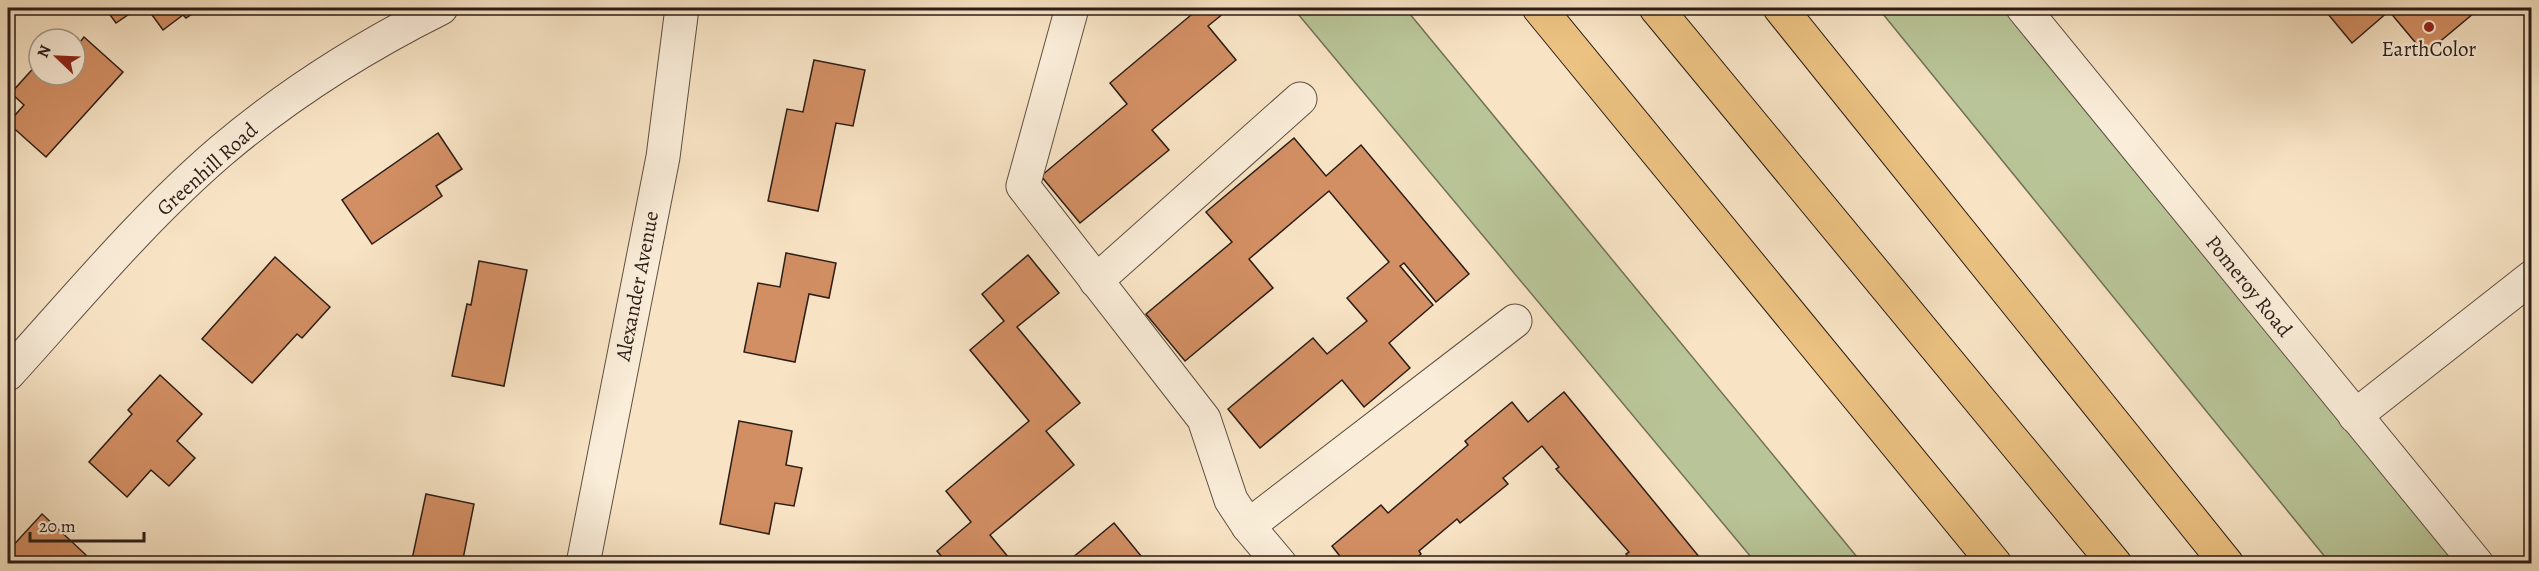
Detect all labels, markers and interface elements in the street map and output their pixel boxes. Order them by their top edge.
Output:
marker: EarthColor [2422,20,2436,34]
north arrow [27,27,87,87]
place label: EarthColor [2382,35,2476,63]
text: N [32,42,57,61]
street label: Greenhill Road [150,116,264,222]
street label: Alexander Avenue [609,209,665,364]
street label: Pomeroy Road [2199,229,2299,343]
scale bar [30,505,144,543]
text: 20 m [39,514,76,538]

